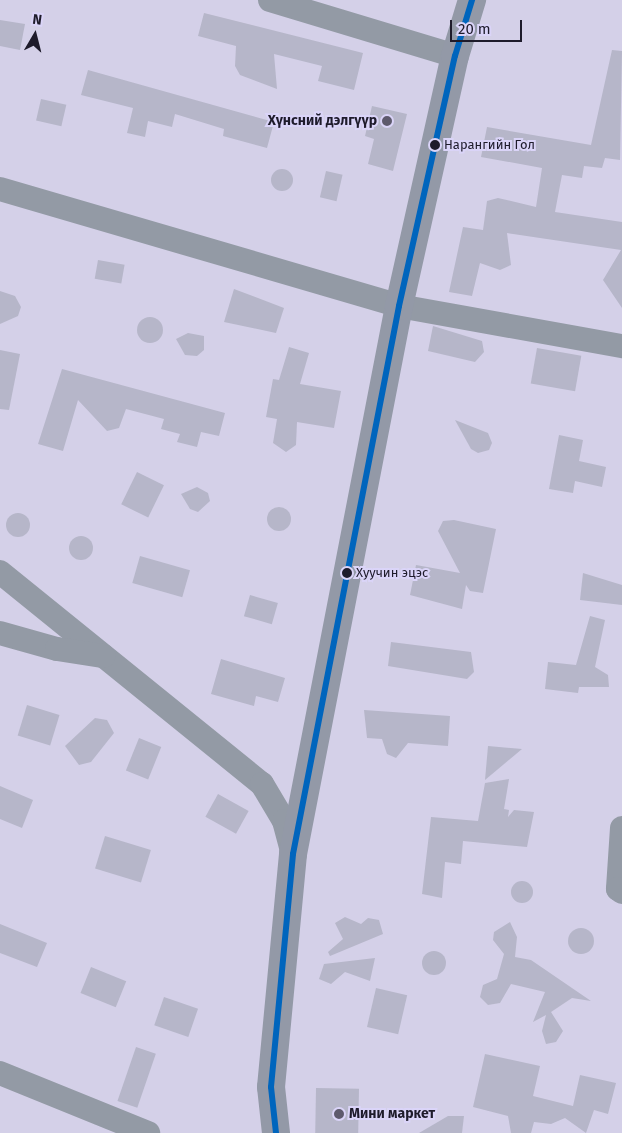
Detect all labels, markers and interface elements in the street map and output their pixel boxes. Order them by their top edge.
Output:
north arrow [10,10,60,60]
scale bar [452,10,524,42]
text: N [31,11,43,29]
text: 20 m [458,20,491,38]
place label: Хүнсний дэлгүүр [268,113,377,129]
marker: Хүнсний дэлгүүр [381,115,393,127]
place label: Нарангийн Гол [444,137,535,153]
marker: Нарангийн Гол [430,140,440,150]
place label: Хуучин эцэс [356,565,428,581]
marker: Хуучин эцэс [342,568,352,578]
place label: Мини маркет [349,1106,435,1122]
marker: Мини маркет [333,1108,345,1120]

